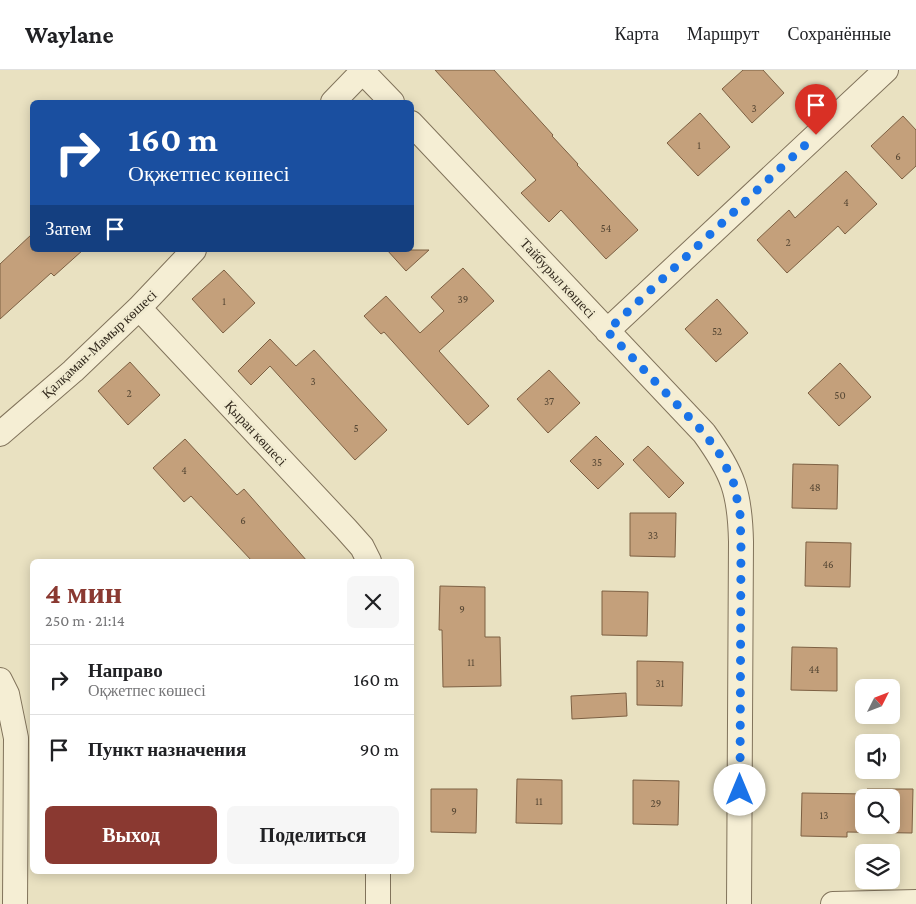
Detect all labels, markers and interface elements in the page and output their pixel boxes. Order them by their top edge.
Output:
text: Waylane [25,21,114,48]
text: Карта [614,24,659,44]
text: Маршрут [687,24,759,44]
text: Сохранённые [787,24,891,44]
pin [795,84,837,135]
icon: arrive [802,91,830,119]
house number: 3 [751,102,757,114]
icon: right [45,120,110,185]
text: 160 m [128,120,218,159]
house number: 1 [697,139,701,151]
house number: 6 [895,150,901,162]
text: Оқжетпес көшесі [128,161,290,186]
house number: 4 [843,196,849,208]
icon: arrive [101,215,129,243]
text: Затем [45,218,91,239]
house number: 54 [601,222,612,234]
street label: Тайбурыл көшесі [517,235,599,321]
house number: 2 [785,236,791,248]
street label: Қалқаман-Мамыр көшесі [38,287,160,401]
house number: 39 [458,293,468,305]
house number: 1 [222,295,226,307]
house number: 52 [712,325,722,337]
house number: 3 [310,375,316,387]
house number: 2 [126,387,132,399]
house number: 50 [834,389,846,401]
house number: 37 [544,395,554,407]
street label: Қыран көшесі [222,397,290,469]
house number: 5 [353,422,359,434]
house number: 35 [592,456,602,468]
house number: 4 [181,464,187,476]
house number: 48 [809,481,821,493]
house number: 6 [240,514,246,526]
house number: 33 [648,529,658,541]
house number: 46 [822,558,834,570]
text: 4 мин [45,576,122,609]
button: close [347,576,399,628]
house number: 9 [459,603,465,615]
text: 250 m · 21:14 [45,612,125,629]
house number: 11 [467,656,475,668]
text: Направо [88,660,163,681]
house number: 44 [808,663,820,675]
icon: right [45,666,73,694]
text: 160 m [353,669,399,690]
house number: 31 [656,677,665,689]
north arrow [855,679,900,724]
map controls [855,679,900,889]
text: Оқжетпес көшесі [88,682,206,699]
button: sound [855,734,900,779]
icon: arrive [45,736,73,764]
text: Пункт назначения [88,739,246,760]
text: 90 m [360,739,399,760]
position arrow [713,763,765,815]
button: search [855,789,900,834]
house number: 11 [535,795,543,807]
house number: 29 [651,797,661,809]
house number: 9 [451,805,457,817]
button: Выход [45,806,217,864]
button: Поделиться [227,806,399,864]
house number: 13 [820,809,828,821]
button: layers [855,844,900,889]

